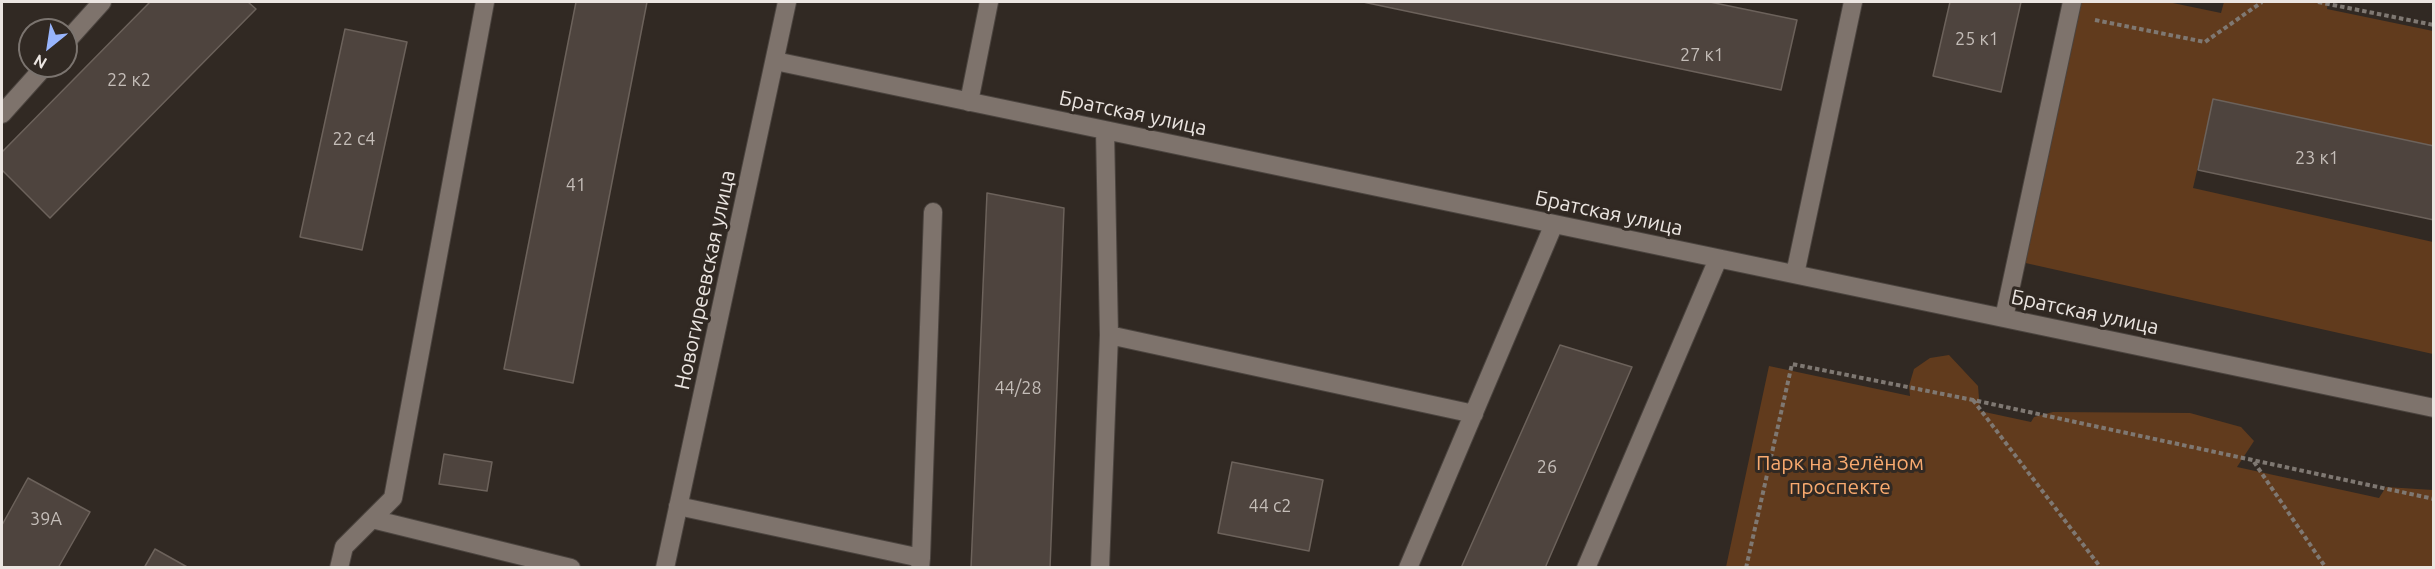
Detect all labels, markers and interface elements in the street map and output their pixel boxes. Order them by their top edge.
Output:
north arrow [18,18,78,78]
house number: 25 к1 [1955,28,1999,50]
house number: 27 к1 [1680,44,1724,66]
text: N [30,51,50,73]
house number: 22 к2 [107,69,151,91]
street label: Братская улица [1057,85,1209,141]
house number: 22 с4 [333,128,375,150]
house number: 23 к1 [2295,147,2339,169]
street label: Новогиреевская улица [669,168,741,392]
house number: 41 [566,174,586,196]
street label: Братская улица [1533,185,1685,241]
street label: Братская улица [2009,284,2161,340]
house number: 44/28 [994,377,1042,399]
park label: Парк на Зелёном проспекте [1756,450,1924,500]
house number: 26 [1537,456,1557,478]
house number: 44 с2 [1249,495,1291,517]
house number: 39А [30,508,62,530]

